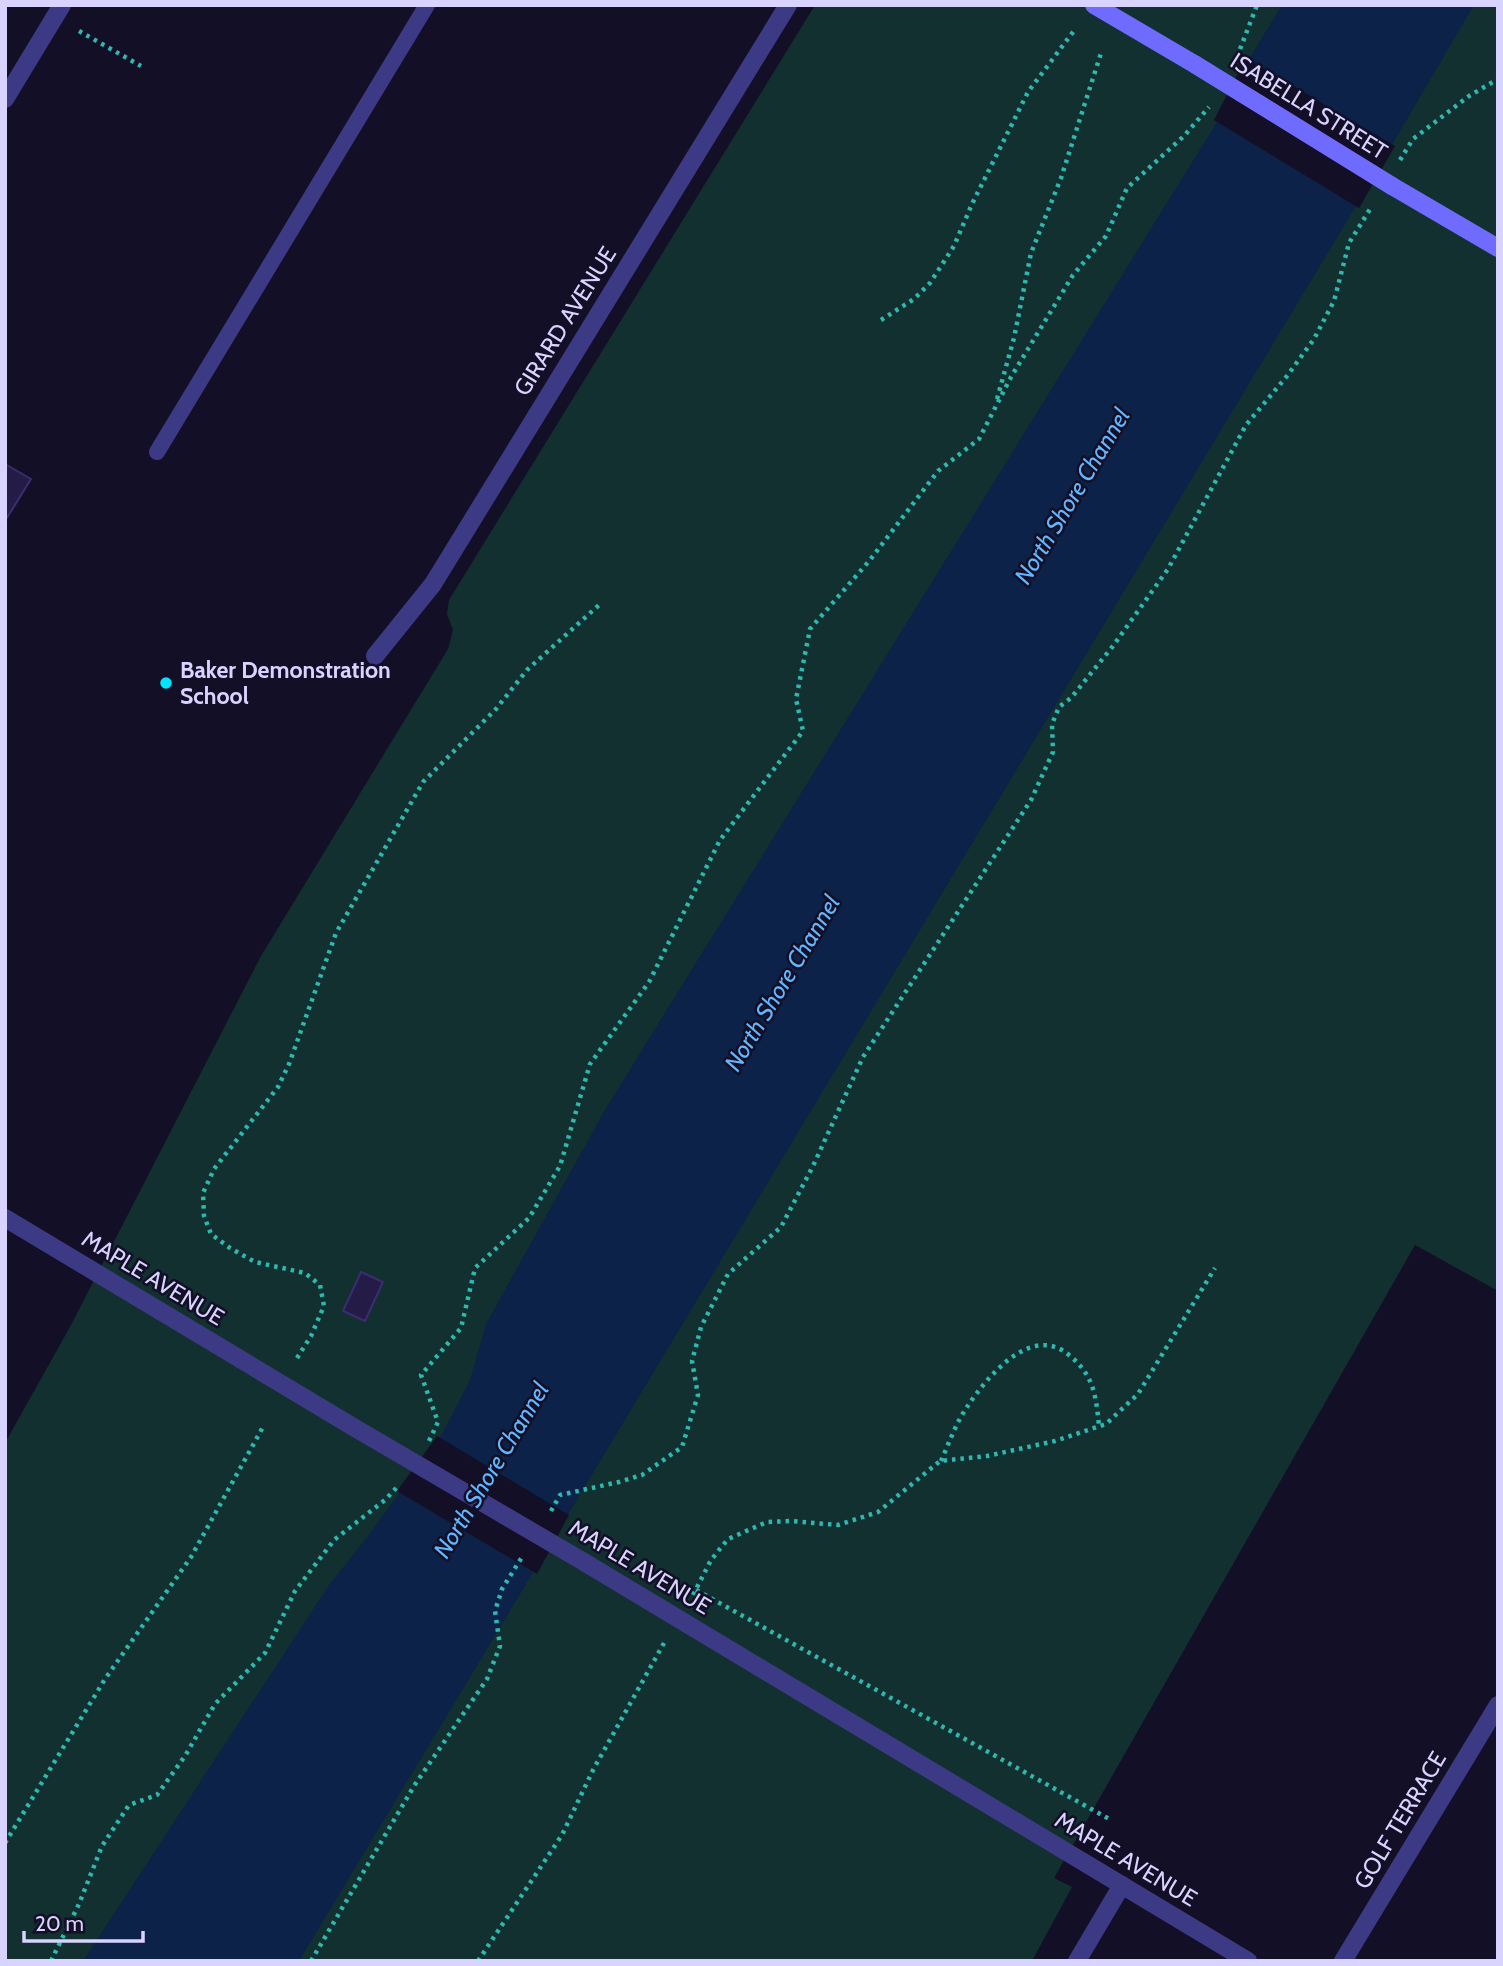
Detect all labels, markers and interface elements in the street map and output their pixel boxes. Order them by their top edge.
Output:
street label: ISABELLA STREET [1225,47,1393,165]
street label: GIRARD AVENUE [508,241,622,401]
water label: North Shore Channel [1008,403,1136,589]
place label: Baker Demonstration School [180,656,391,710]
marker: Baker Demonstration School [158,675,174,691]
water label: North Shore Channel [718,890,846,1076]
street label: MAPLE AVENUE [77,1225,229,1331]
water label: North Shore Channel [427,1377,555,1563]
street label: MAPLE AVENUE [564,1514,716,1620]
street label: GOLF TERRACE [1348,1746,1452,1894]
street label: MAPLE AVENUE [1050,1806,1202,1912]
scale bar [24,1899,144,1943]
text: 20 m [35,1911,84,1936]

